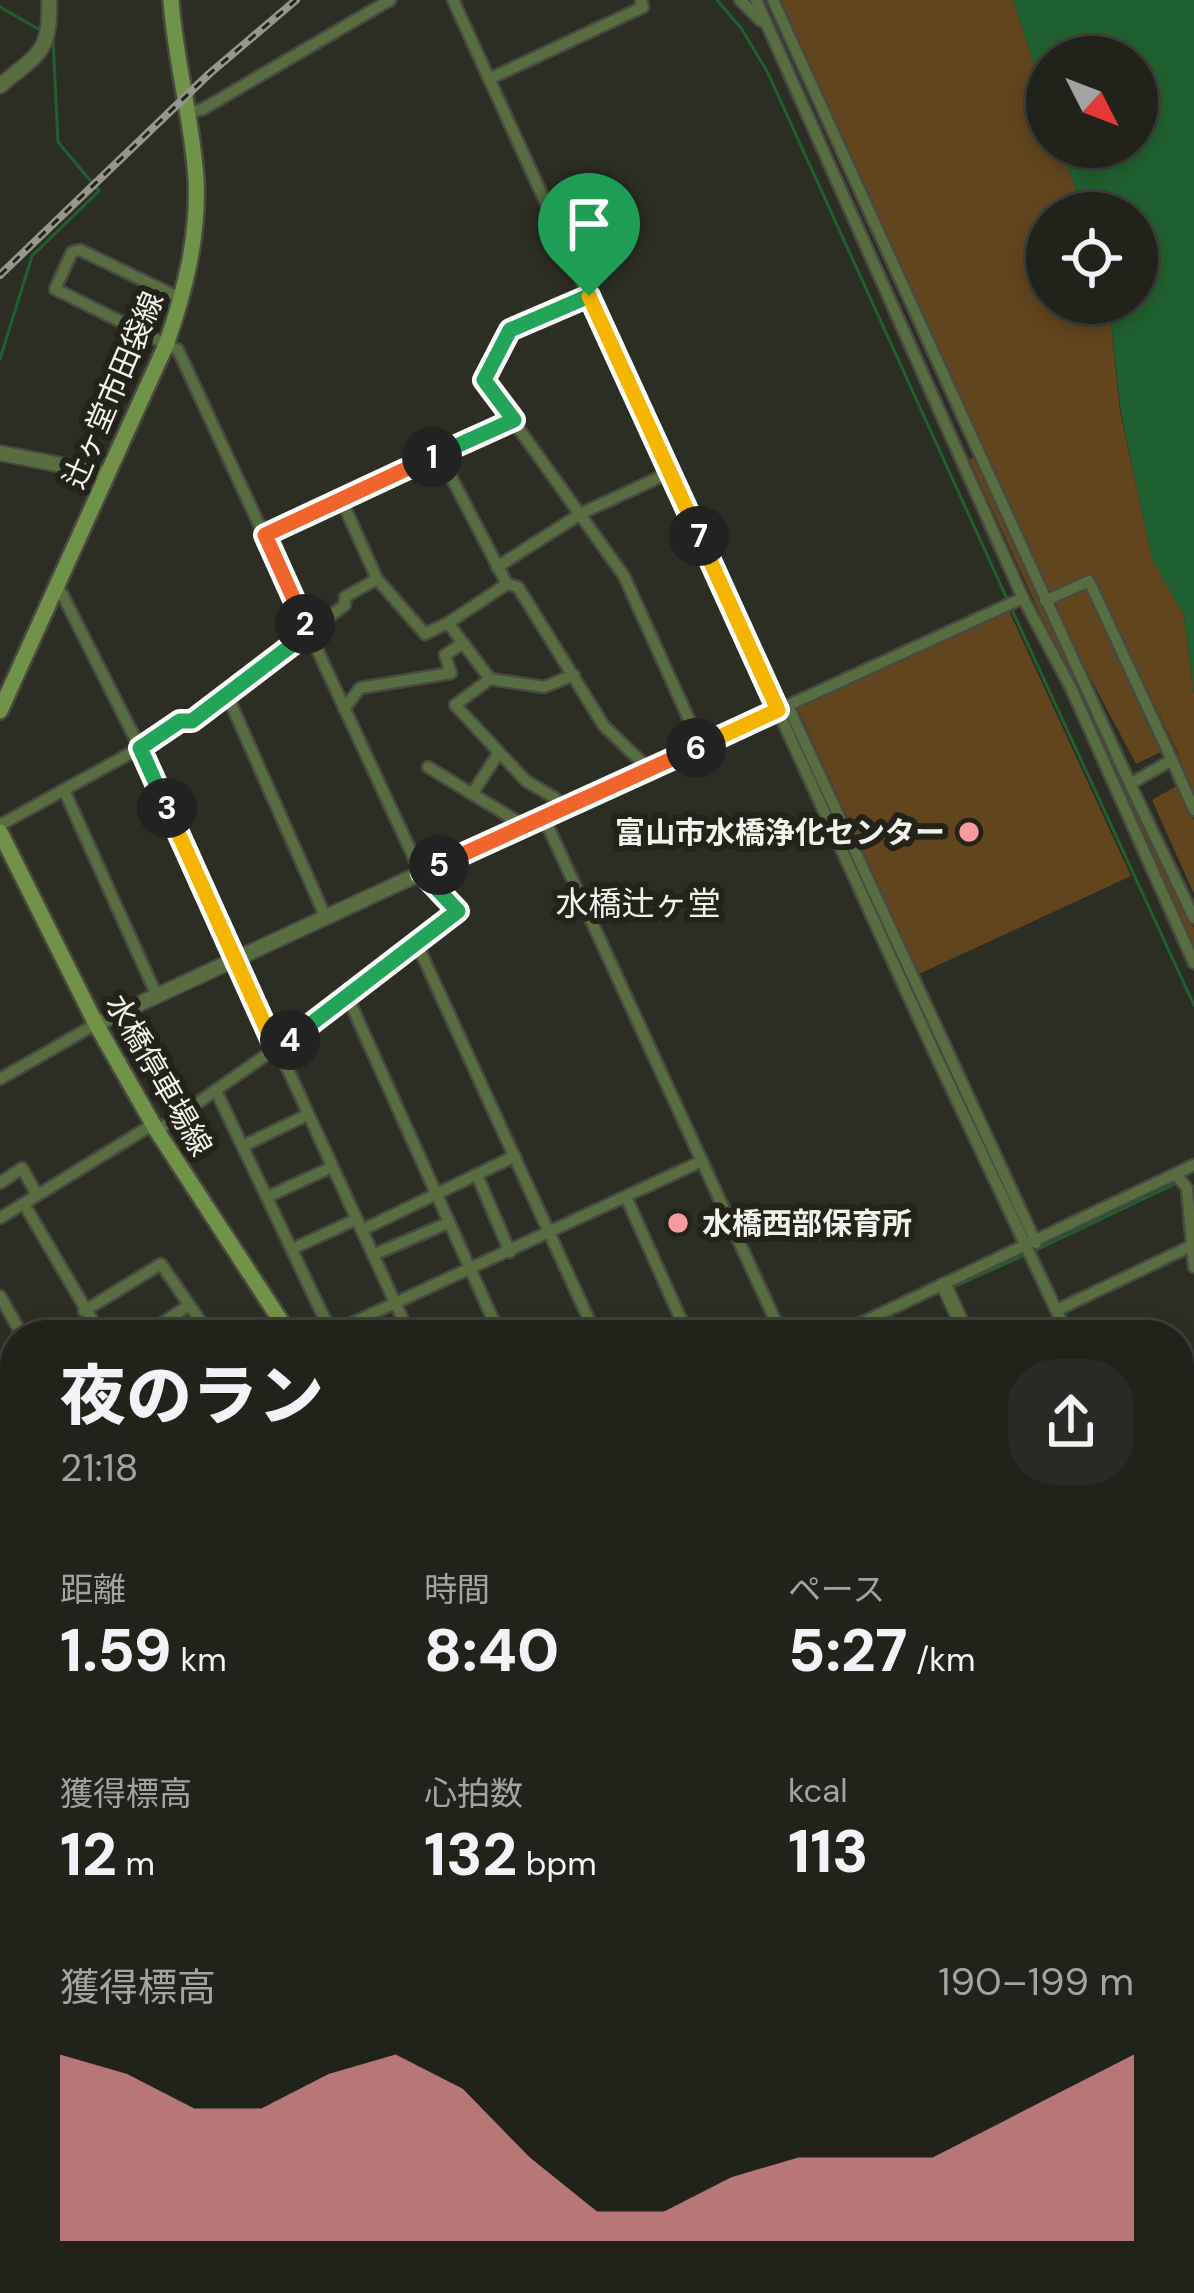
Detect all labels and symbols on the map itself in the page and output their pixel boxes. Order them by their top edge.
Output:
north arrow [1026,36,1158,168]
pin [538,173,640,296]
street label: 辻ヶ堂市田袋線 [54,286,172,494]
pin: 1 [402,427,462,487]
pin: 7 [669,506,729,566]
pin: 2 [275,594,335,654]
pin: 6 [666,718,726,778]
pin: 3 [137,778,197,838]
place label: 富山市水橋浄化センター [615,813,945,852]
marker: 富山市水橋浄化センター [956,819,982,845]
pin: 5 [409,835,469,895]
district label: 水橋辻ヶ堂 [556,882,721,925]
street label: 水橋停車場線 [97,987,221,1163]
pin: 4 [260,1010,320,1070]
place label: 水橋西部保育所 [702,1204,912,1243]
marker: 水橋西部保育所 [665,1210,691,1236]

